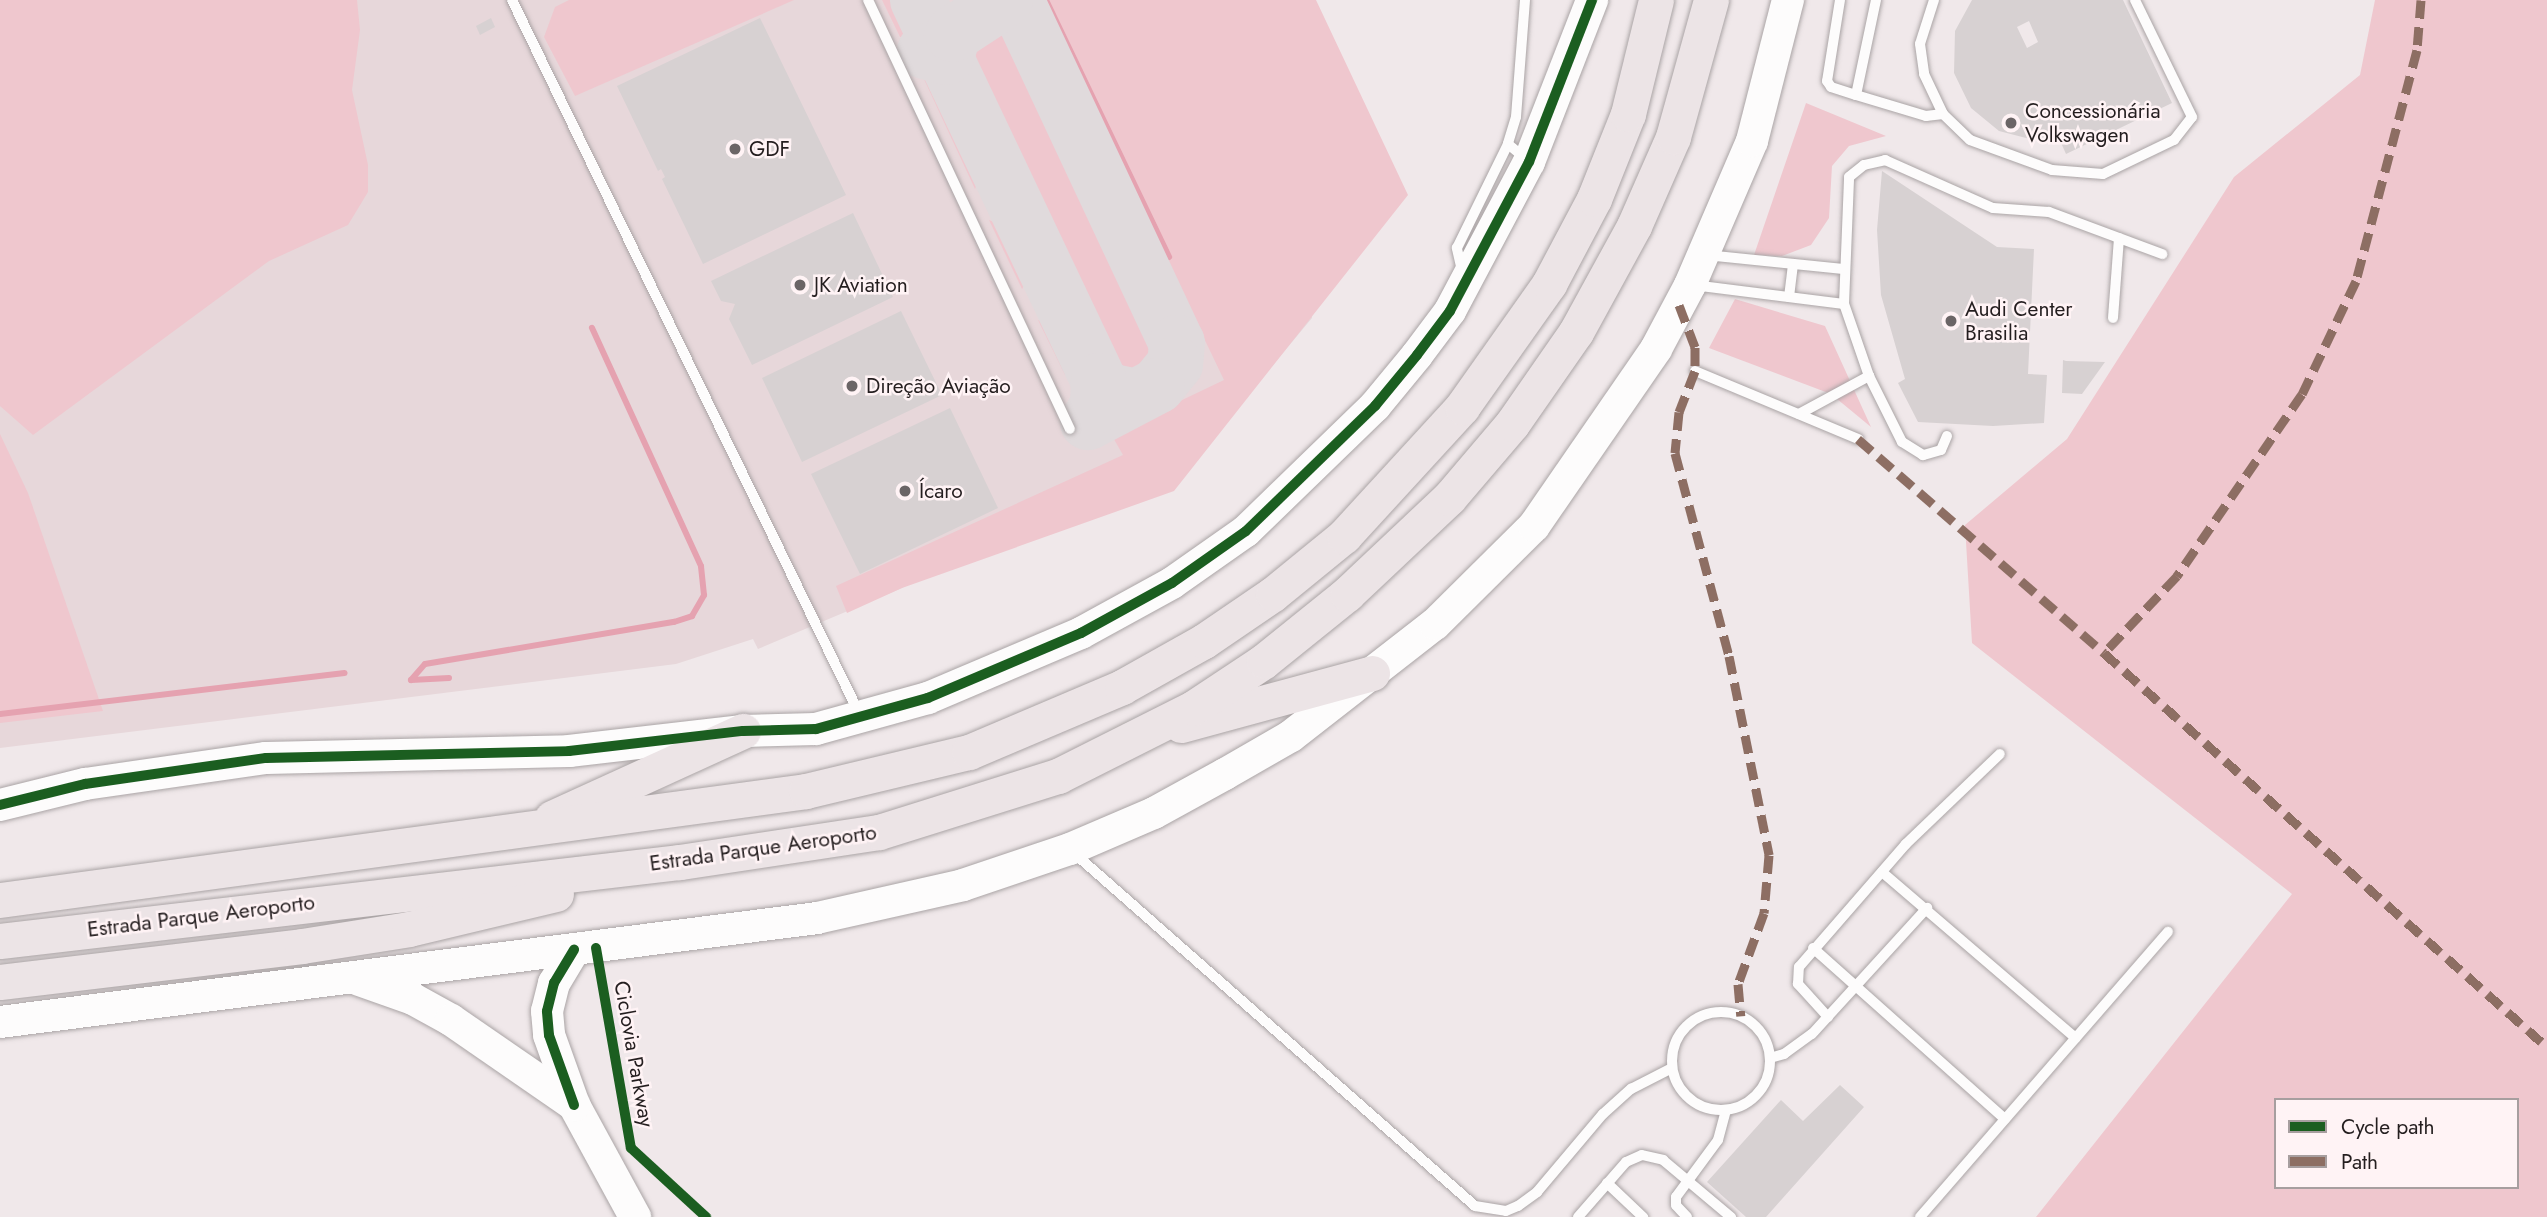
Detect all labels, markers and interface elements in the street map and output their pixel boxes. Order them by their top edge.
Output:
place label: Concessionária Volkswagen [2025,98,2161,148]
marker: Concessionária Volkswagen [2003,115,2019,131]
place label: GDF [749,136,790,162]
marker: GDF [727,141,743,157]
place label: JK Aviation [814,272,908,298]
marker: JK Aviation [792,277,808,293]
place label: Audi Center Brasilia [1965,296,2072,346]
marker: Audi Center Brasilia [1943,313,1959,329]
place label: Direção Aviação [866,373,1011,399]
marker: Direção Aviação [844,378,860,394]
place label: Ícaro [919,478,963,504]
marker: Ícaro [897,483,913,499]
street label: Estrada Parque Aeroporto [648,820,878,876]
street label: Estrada Parque Aeroporto [86,890,316,942]
street label: Ciclovia Parkway [609,979,659,1129]
legend [2274,1098,2519,1189]
text: Cycle path [2341,1112,2434,1142]
text: Path [2341,1147,2378,1177]

